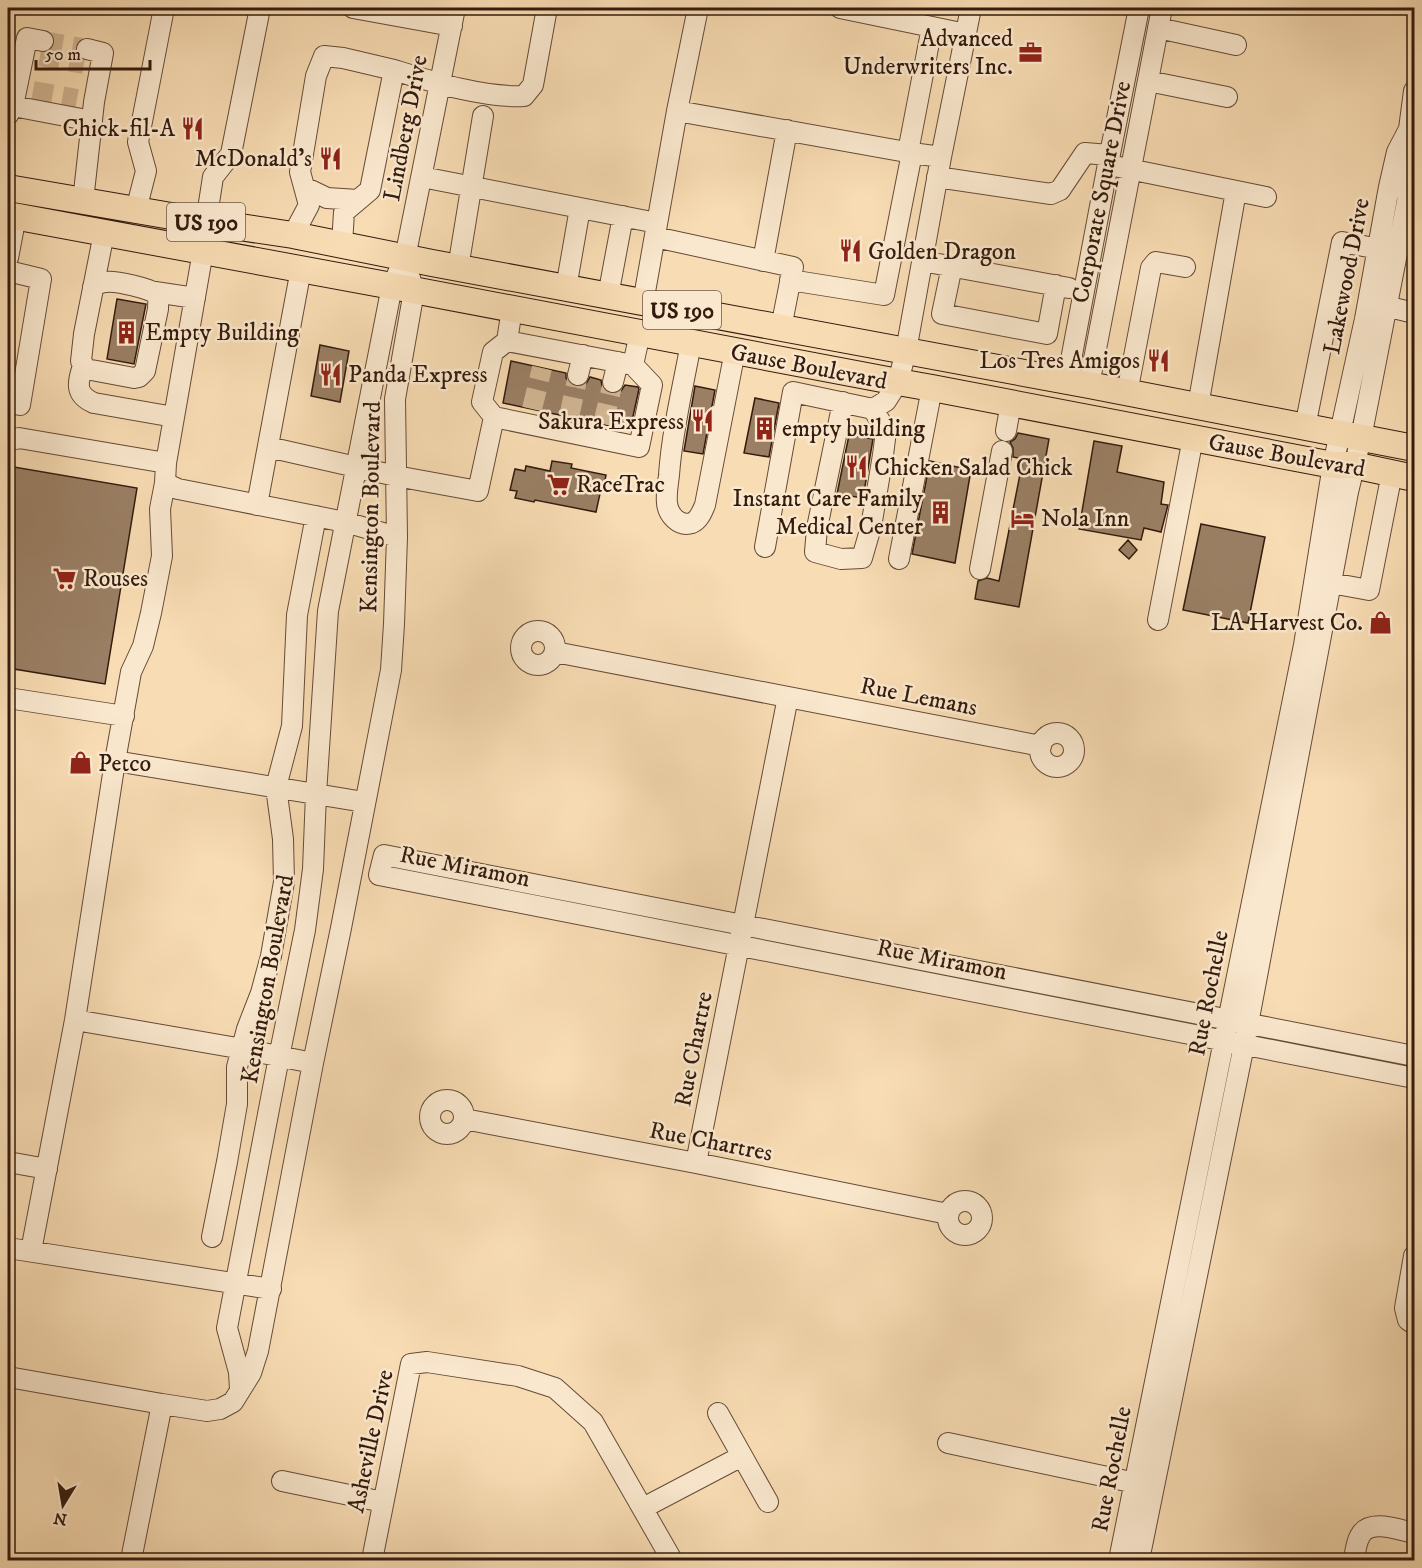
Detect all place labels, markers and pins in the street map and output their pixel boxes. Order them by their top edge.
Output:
place label: Advanced Underwriters Inc. [843,24,1013,82]
office icon: Advanced Underwriters Inc. [1018,39,1044,65]
place label: Chick-fil-A [63,114,176,144]
restaurant icon: Chick-fil-A [180,115,206,141]
place label: McDonald's [195,144,312,174]
restaurant icon: McDonald's [317,145,343,171]
place label: Golden Dragon [868,237,1017,267]
restaurant icon: Golden Dragon [837,238,863,264]
place label: Empty Building [145,318,299,348]
building icon: Empty Building [114,319,140,345]
place label: Los Tres Amigos [979,346,1140,376]
restaurant icon: Los Tres Amigos [1145,347,1171,373]
place label: Panda Express [348,360,488,390]
restaurant icon: Panda Express [317,361,343,387]
place label: Sakura Express [538,407,684,437]
restaurant icon: Sakura Express [689,408,715,434]
place label: empty building [782,414,925,444]
building icon: empty building [751,415,777,441]
place label: Chicken Salad Chick [874,453,1073,483]
restaurant icon: Chicken Salad Chick [843,454,869,480]
place label: RaceTrac [576,470,665,500]
supermarket icon: RaceTrac [545,471,571,497]
place label: Instant Care Family Medical Center [733,484,924,542]
building icon: Instant Care Family Medical Center [928,499,954,525]
place label: Nola Inn [1041,504,1130,534]
hotel icon: Nola Inn [1010,505,1036,531]
place label: Rouses [83,564,148,594]
supermarket icon: Rouses [52,565,78,591]
place label: LA Harvest Co. [1211,608,1363,638]
shop icon: LA Harvest Co. [1368,609,1394,635]
place label: Petco [98,749,151,779]
shop icon: Petco [67,750,93,776]

